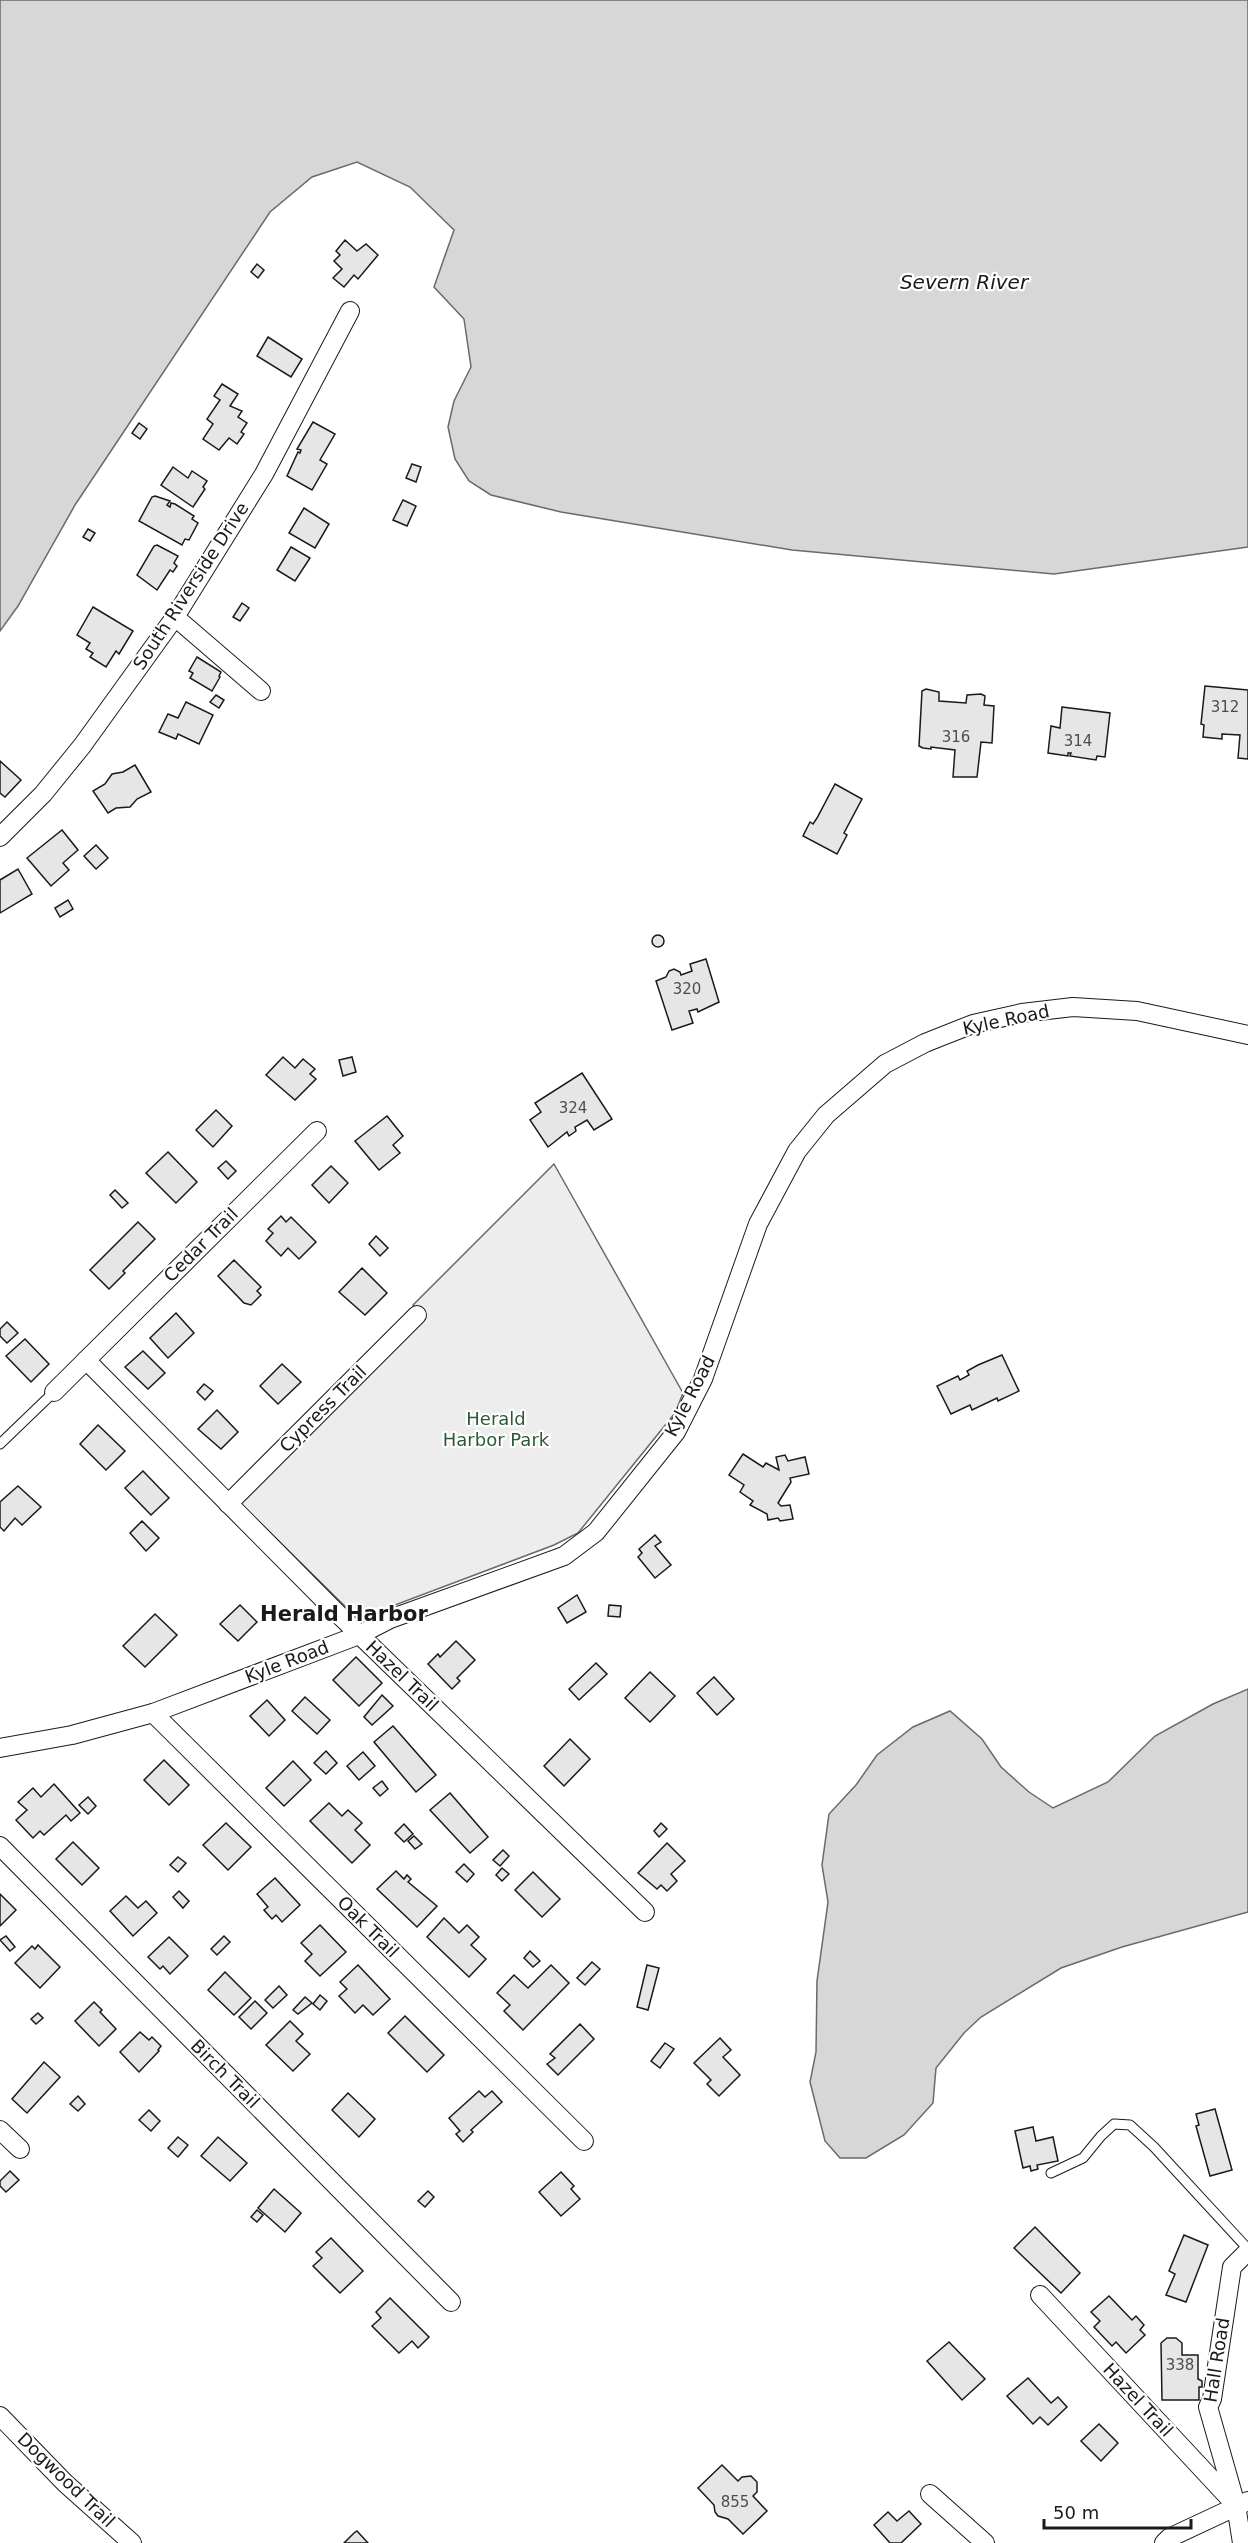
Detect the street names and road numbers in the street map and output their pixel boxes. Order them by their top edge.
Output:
street label: South Riverside Drive [129,498,253,673]
street label: Kyle Road [961,1000,1051,1039]
street label: Cedar Trail [159,1203,242,1286]
street label: Kyle Road [660,1352,719,1440]
street label: Cypress Trail [275,1361,370,1456]
street label: Kyle Road [242,1636,332,1687]
street label: Hazel Trail [362,1636,443,1715]
street label: Oak Trail [333,1892,403,1962]
street label: Birch Trail [187,2035,264,2112]
street label: Hall Road [1199,2316,1234,2404]
street label: Hazel Trail [1099,2359,1178,2441]
street label: Dogwood Trail [13,2428,119,2531]

